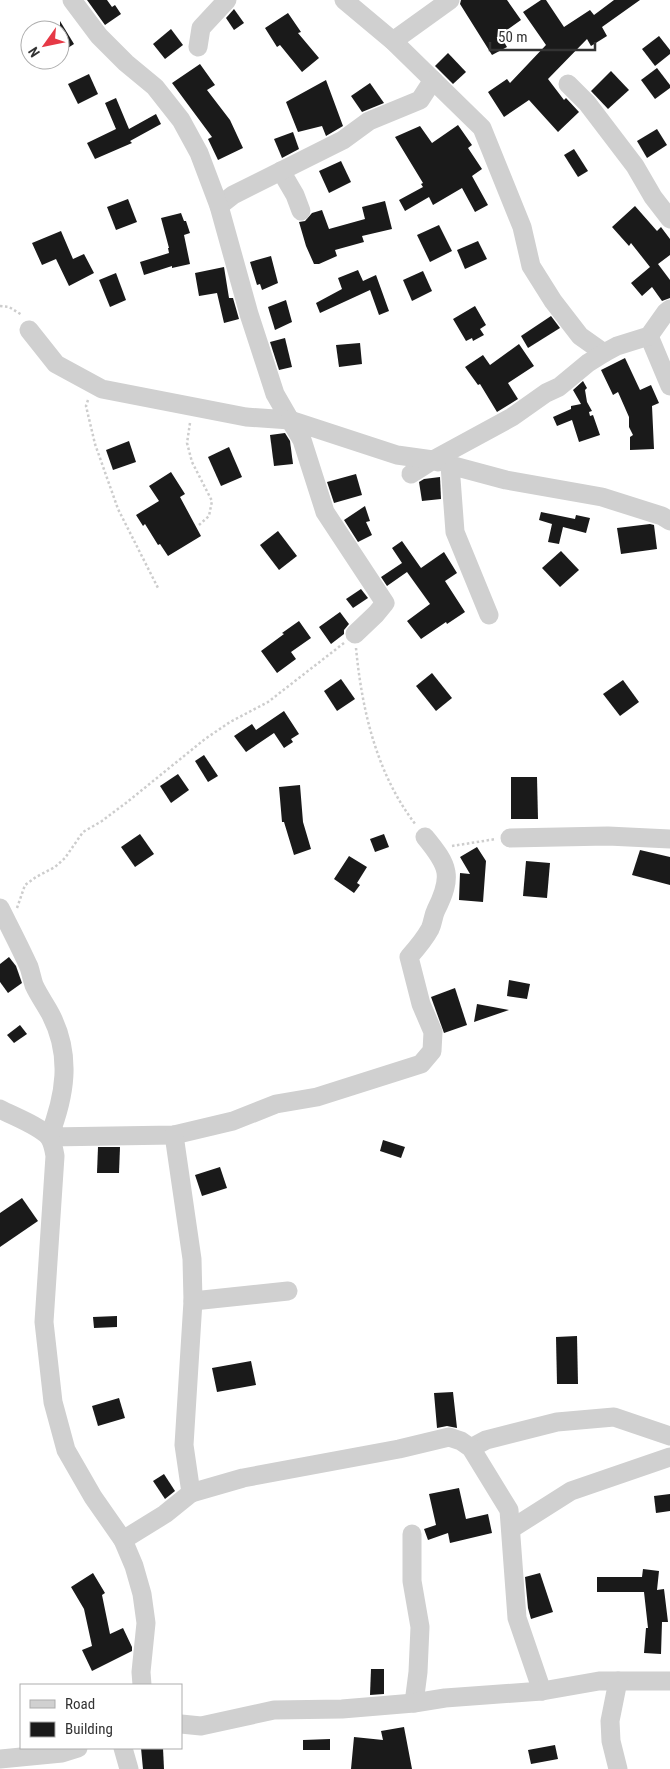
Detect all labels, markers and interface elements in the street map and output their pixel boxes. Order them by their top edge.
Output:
north arrow [20,20,70,70]
scale bar [490,20,595,52]
text: 50 m [498,28,528,46]
text: N [25,44,43,60]
legend [20,1684,182,1749]
text: Road [65,1695,95,1713]
text: Building [65,1720,113,1738]

